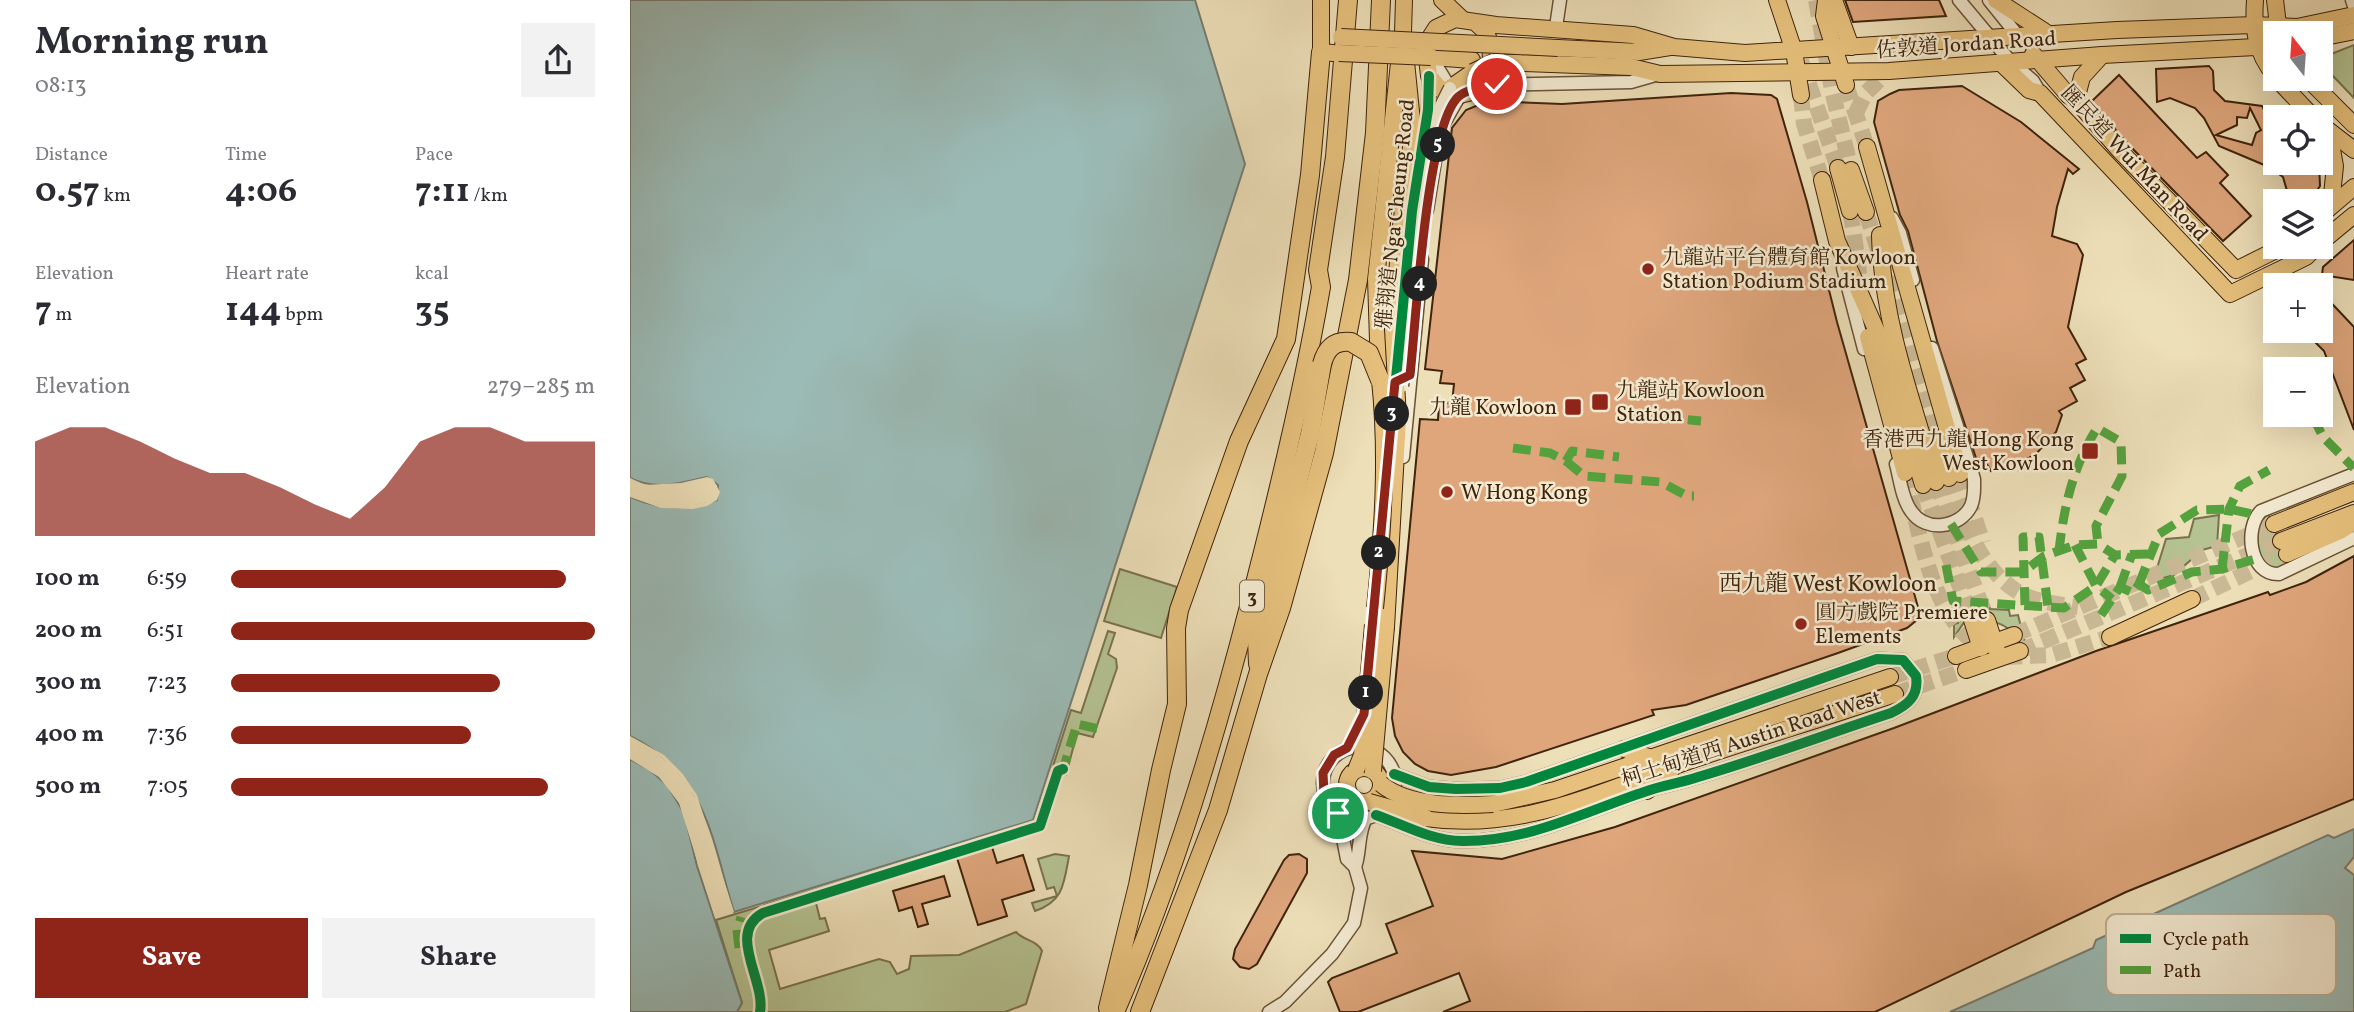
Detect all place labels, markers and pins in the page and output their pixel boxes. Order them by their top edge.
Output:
pin [1467,54,1527,114]
pin: 5 [1420,128,1456,162]
place label: 九龍站平台體育館 Kowloon Station Podium Stadium [1662,244,1916,297]
marker: 九龍站平台體育館 Kowloon Station Podium Stadium [1640,261,1656,277]
pin: 4 [1402,266,1438,302]
place label: 九龍站 Kowloon Station [1616,377,1765,430]
marker: 九龍站 Kowloon Station [1590,392,1610,412]
place label: 九龍 Kowloon [1429,394,1557,423]
pin: 3 [1374,396,1410,432]
marker: 九龍 Kowloon [1563,397,1583,417]
place label: 香港西九龍 Hong Kong West Kowloon [1863,426,2074,479]
marker: 香港西九龍 Hong Kong West Kowloon [2080,441,2100,461]
place label: W Hong Kong [1461,479,1588,508]
marker: W Hong Kong [1439,484,1455,500]
pin: 2 [1362,536,1396,570]
place label: 圓方戲院 Premiere Elements [1815,599,1988,652]
marker: 圓方戲院 Premiere Elements [1793,616,1809,632]
pin: 1 [1348,676,1384,710]
pin [1308,783,1368,843]

